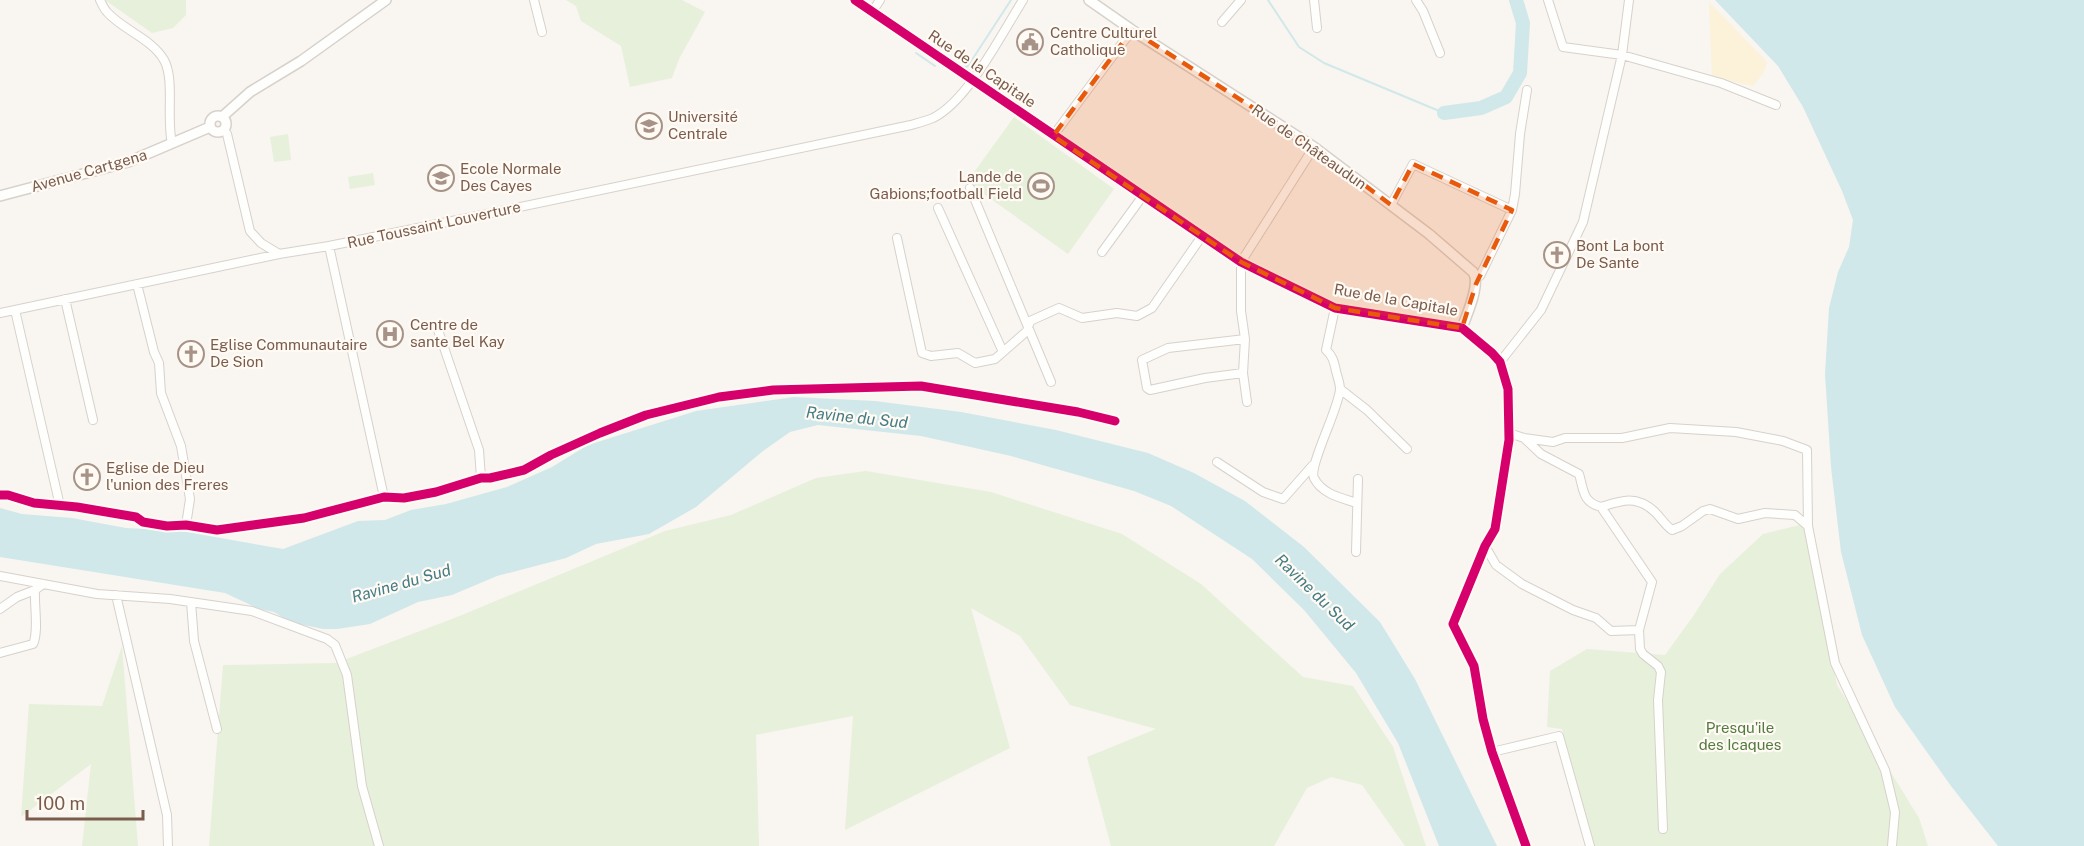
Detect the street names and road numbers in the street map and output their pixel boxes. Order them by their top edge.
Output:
street label: Rue de la Capitale [925,26,1039,111]
street label: Rue de Châteaudun [1249,101,1370,193]
street label: Avenue Cartgena [29,146,149,195]
street label: Rue Toussaint Louverture [346,198,522,251]
street label: Rue de la Capitale [1333,280,1460,319]

